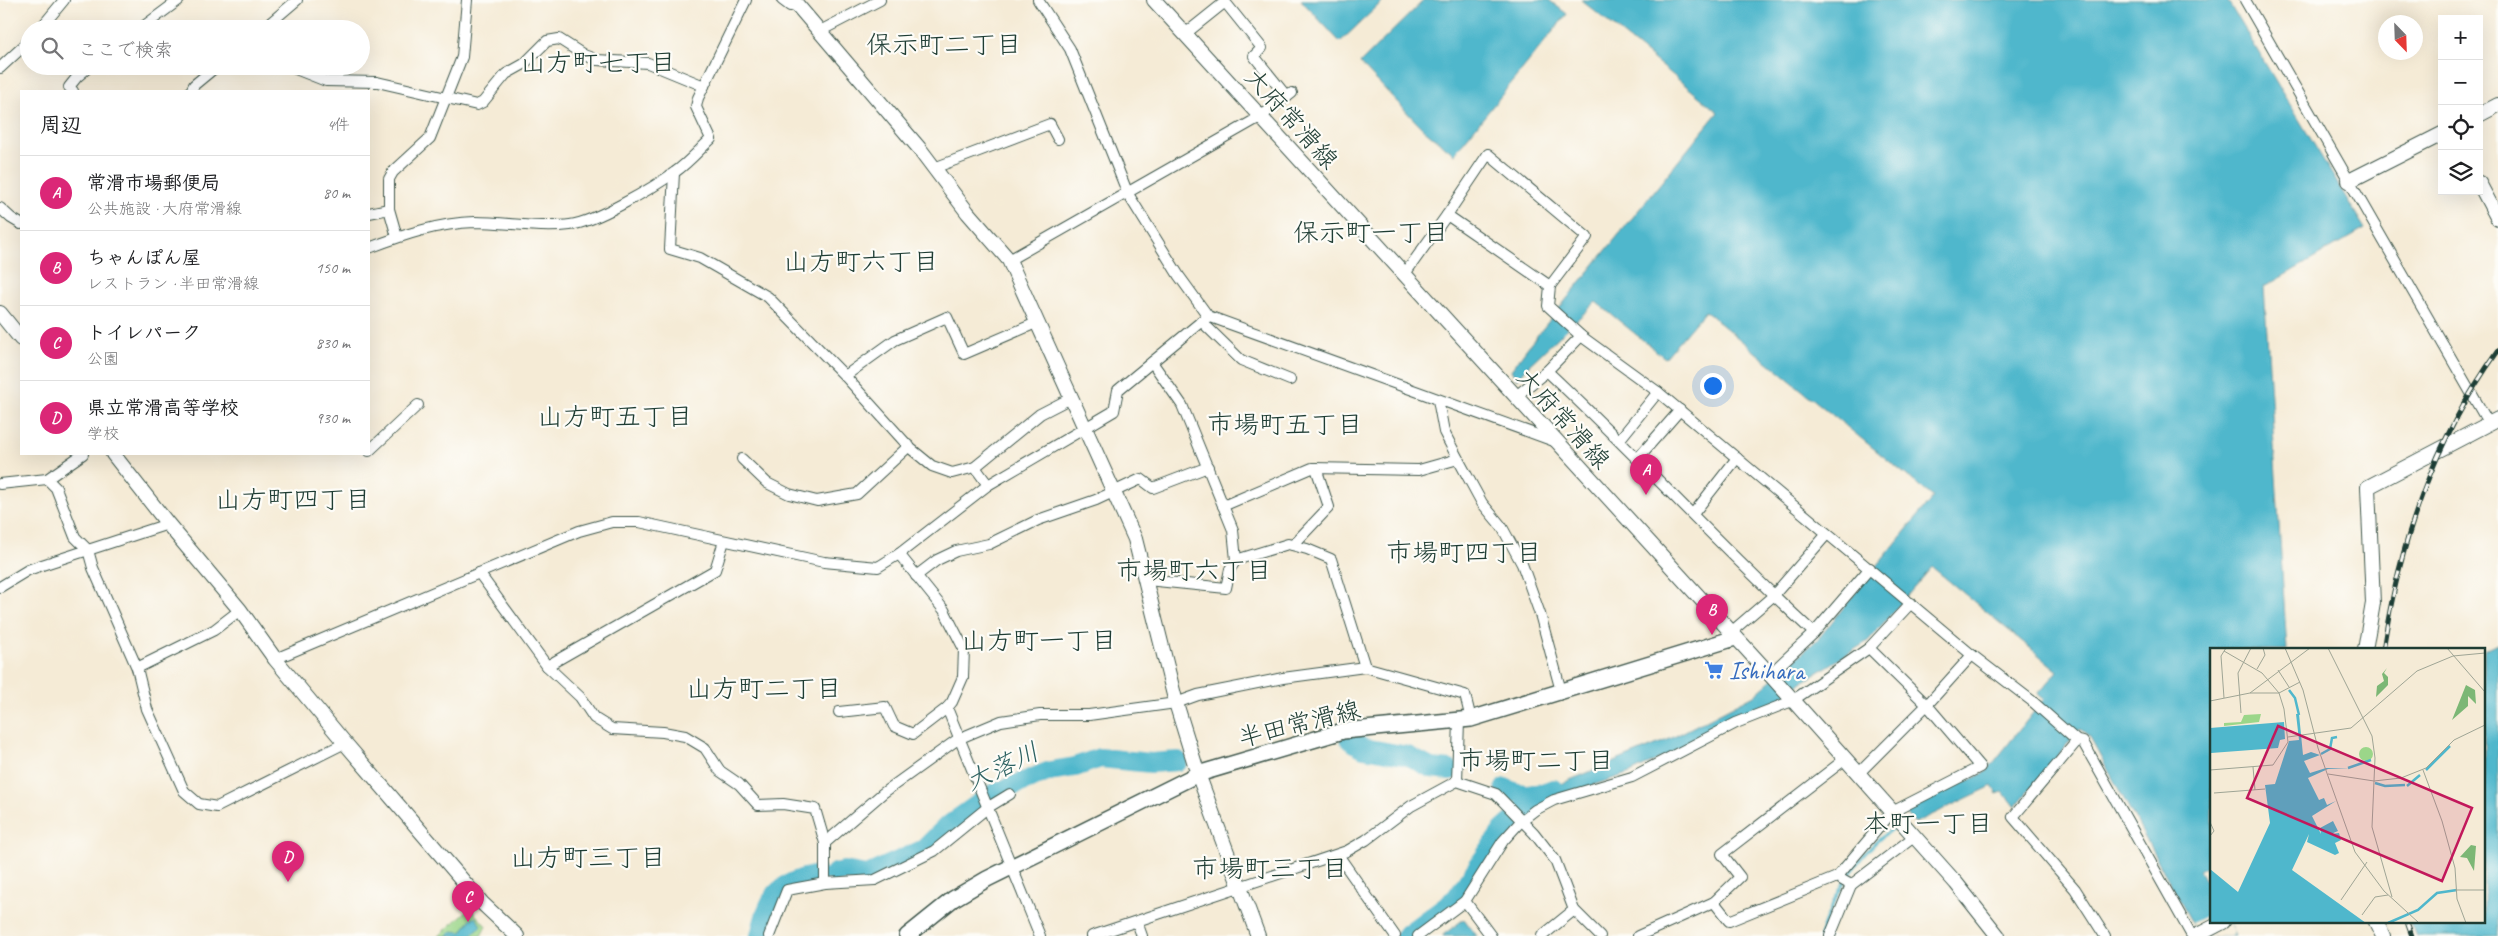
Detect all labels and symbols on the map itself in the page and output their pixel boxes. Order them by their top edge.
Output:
north arrow [2378,15,2423,60]
district label: 保示町二丁目 [866,28,1022,61]
district label: 山方町七丁目 [520,46,676,79]
street label: 大府常滑線 [1238,62,1345,176]
district label: 保示町一丁目 [1293,216,1449,249]
district label: 山方町六丁目 [783,245,939,278]
street label: 大府常滑線 [1510,362,1617,476]
your location [1700,373,1726,399]
district label: 山方町五丁目 [537,400,693,433]
district label: 市場町五丁目 [1207,408,1363,441]
pin: A [1630,454,1662,495]
district label: 山方町四丁目 [215,483,371,516]
district label: 市場町四丁目 [1386,536,1542,569]
district label: 市場町六丁目 [1116,554,1272,587]
pin: B [1696,594,1728,635]
district label: 山方町一丁目 [961,624,1117,657]
inset map [2210,648,2486,924]
place label: Ishihara [1729,655,1807,687]
supermarket icon: Ishihara [1703,659,1725,681]
district label: 山方町二丁目 [686,672,842,705]
street label: 半田常滑線 [1235,693,1364,755]
water label: 大落川 [960,735,1045,798]
district label: 市場町二丁目 [1458,744,1614,777]
district label: 本町一丁目 [1863,807,1993,840]
pin: D [272,841,304,882]
district label: 山方町三丁目 [510,841,666,874]
district label: 市場町三丁目 [1192,852,1348,885]
pin: C [452,881,484,922]

